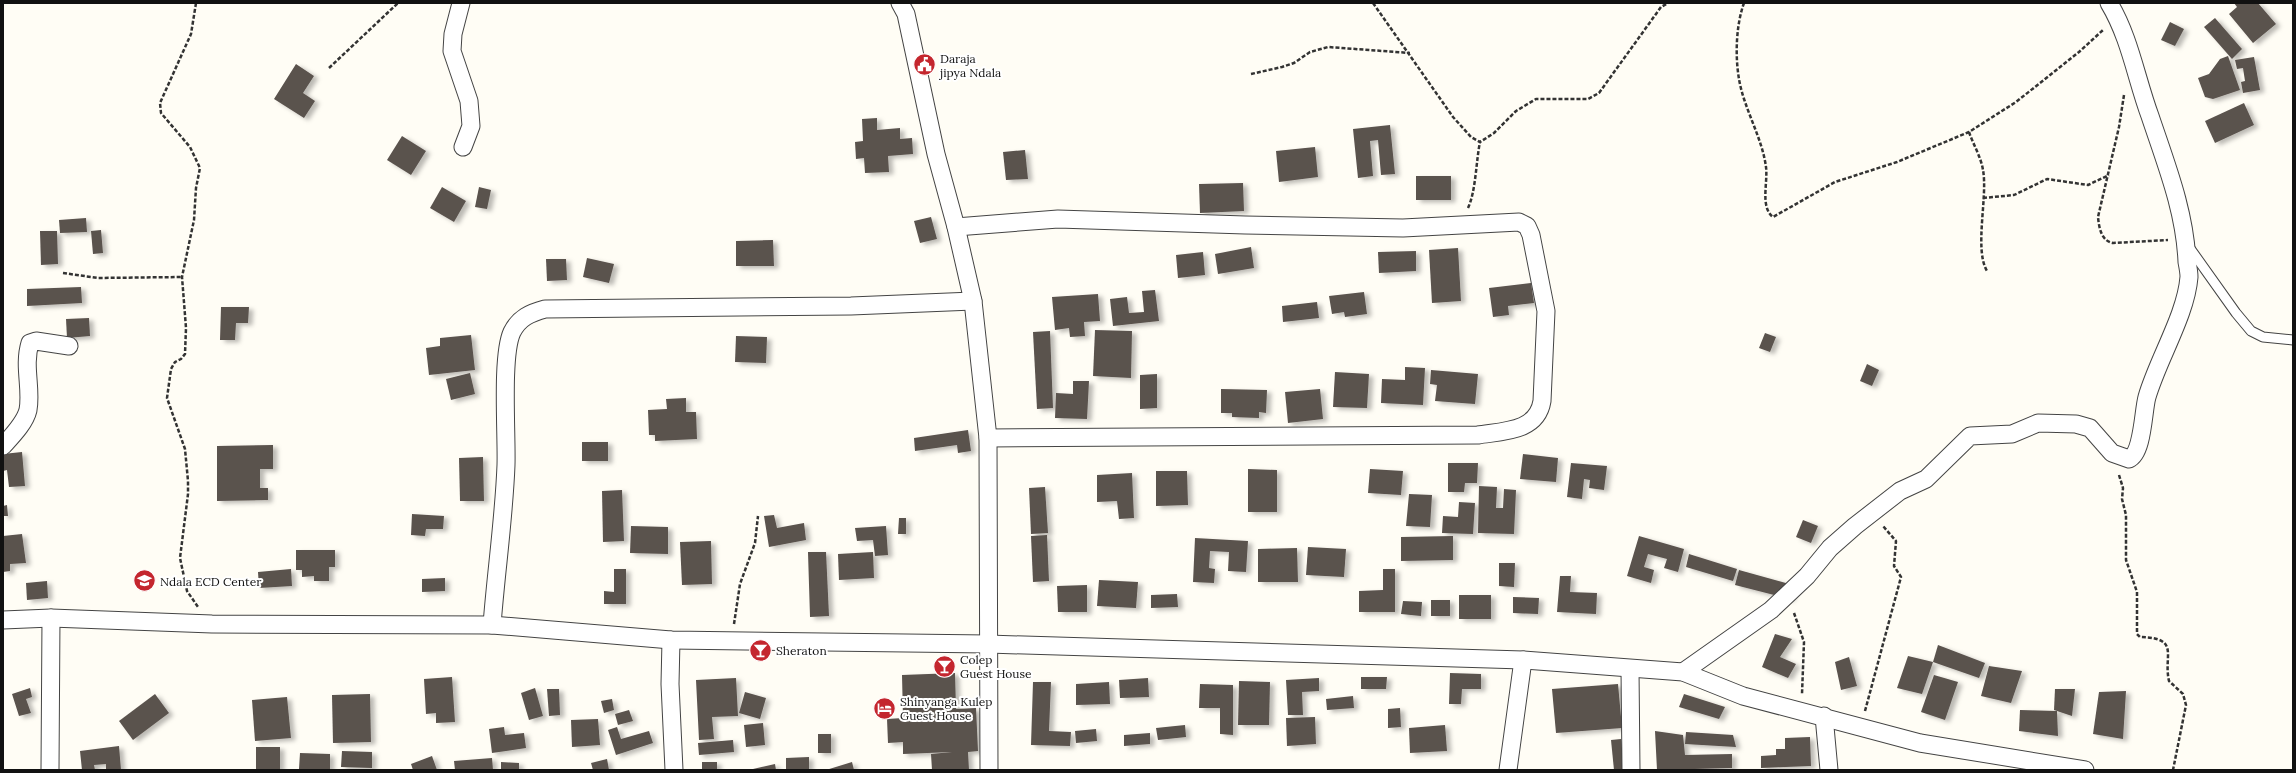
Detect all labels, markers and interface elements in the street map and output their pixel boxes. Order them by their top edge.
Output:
place label: Daraja jipya Ndala [938,51,1001,80]
public building icon: Daraja jipya Ndala [912,52,938,78]
school or university icon: Ndala ECD Center [132,568,158,594]
place label: Ndala ECD Center [160,574,262,589]
bar icon: Sheraton [748,637,774,663]
place label: Sheraton [776,643,827,658]
place label: Colep Guest House [960,652,1032,681]
bar icon: Colep Guest House [931,653,957,679]
place label: Shinyanga Kulep Guest House [900,694,993,723]
hotel icon: Shinyanga Kulep Guest House [871,695,897,721]

